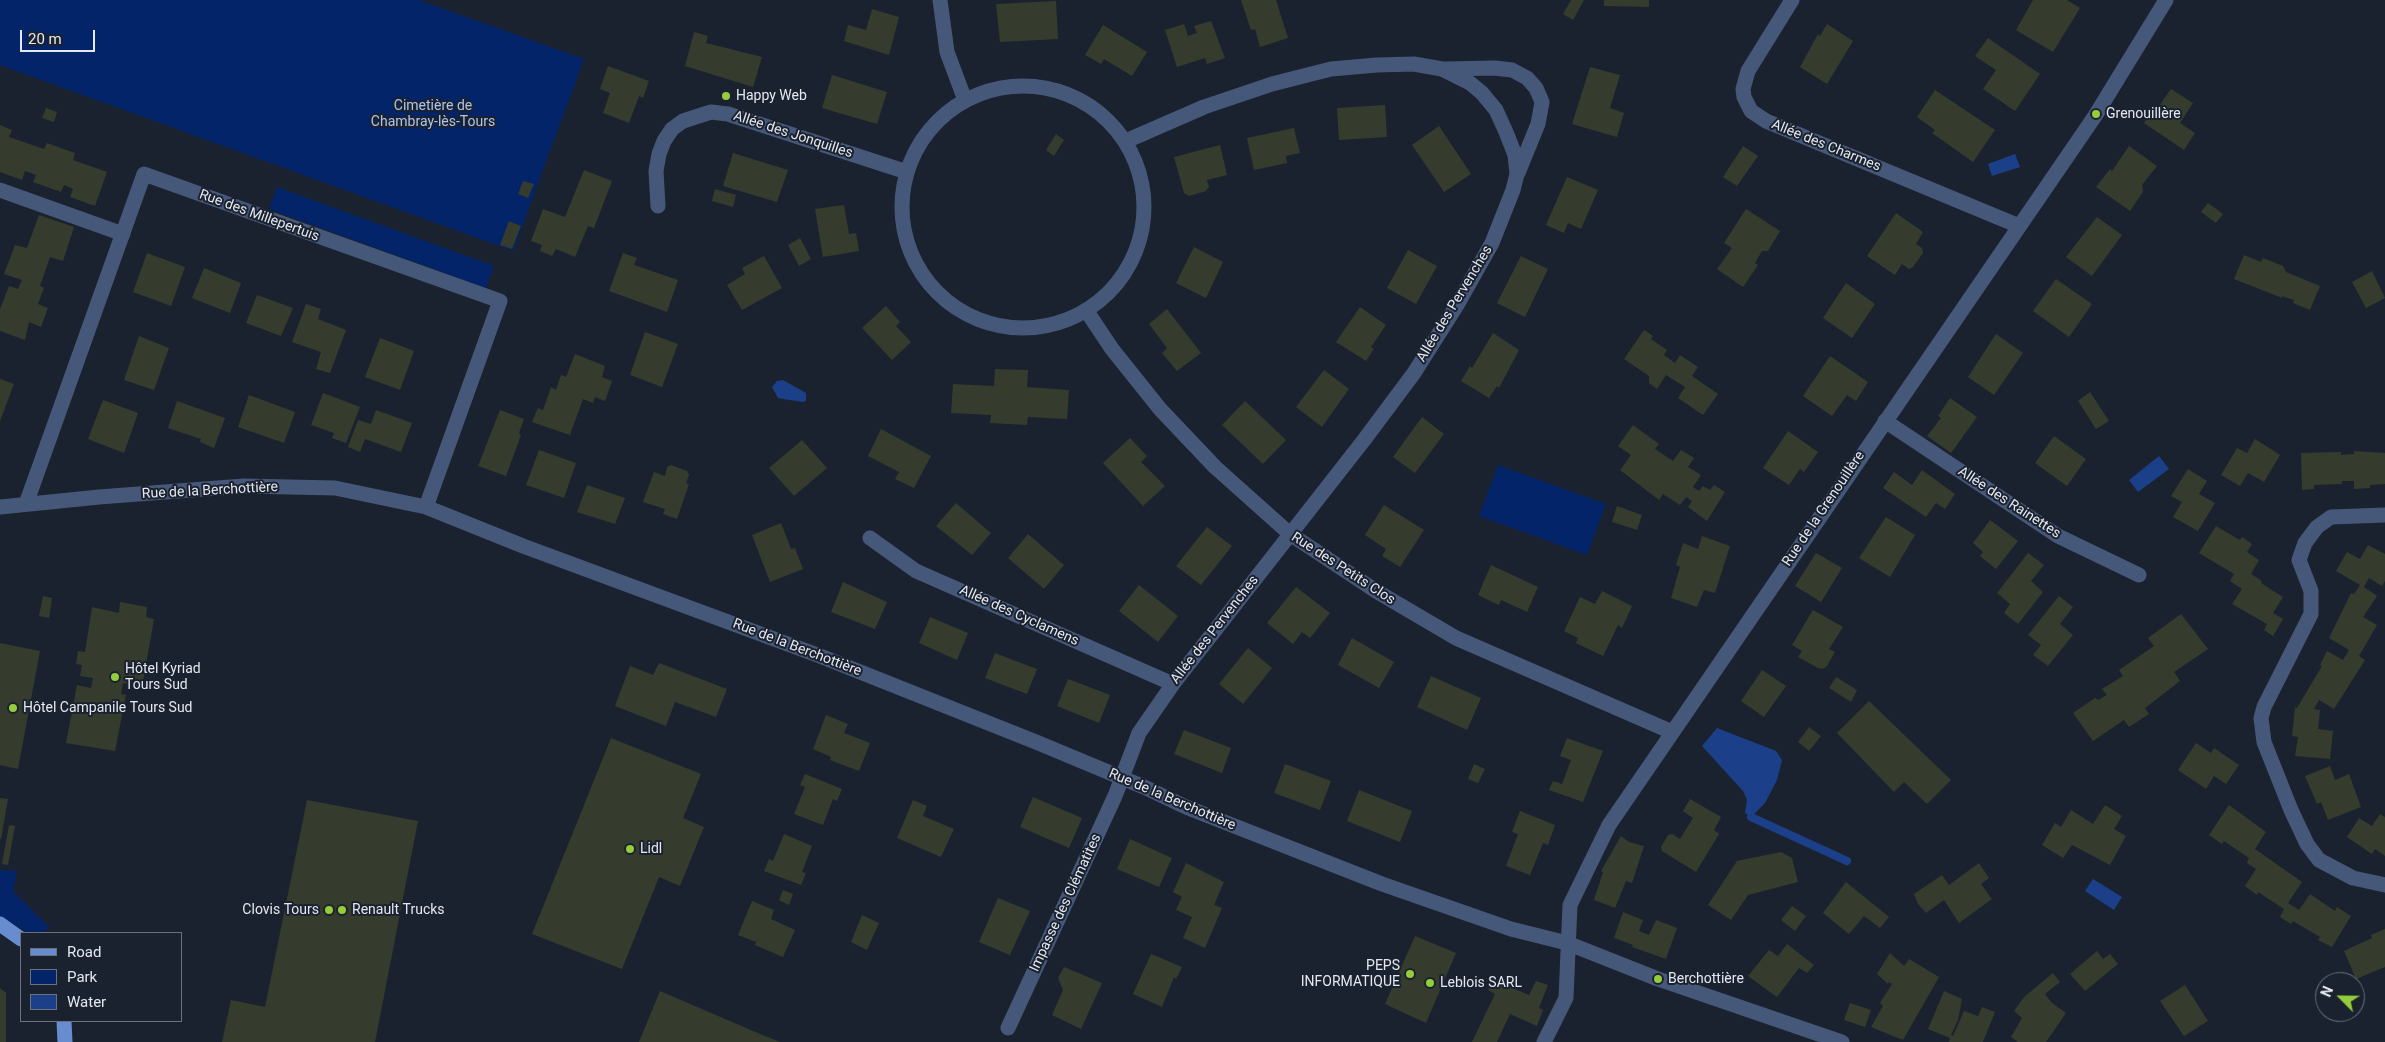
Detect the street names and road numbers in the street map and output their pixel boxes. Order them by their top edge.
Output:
street label: Allée des Jonquilles [731,108,855,162]
street label: Allée des Charmes [1769,116,1883,176]
street label: Rue des Millepertuis [197,186,321,246]
street label: Allée des Pervenches [1414,243,1496,365]
street label: Rue de la Grenouillère [1779,448,1869,570]
street label: Allée des Rainettes [1955,464,2063,542]
street label: Rue de la Berchottière [141,479,279,503]
street label: Rue des Petits Clos [1288,529,1398,609]
street label: Allée des Pervenches [1167,572,1263,688]
street label: Allée des Cyclamens [957,582,1081,650]
street label: Rue de la Berchottière [730,616,864,680]
street label: Rue de la Berchottière [1106,766,1238,834]
street label: Impasse des Clématites [1027,831,1105,975]

